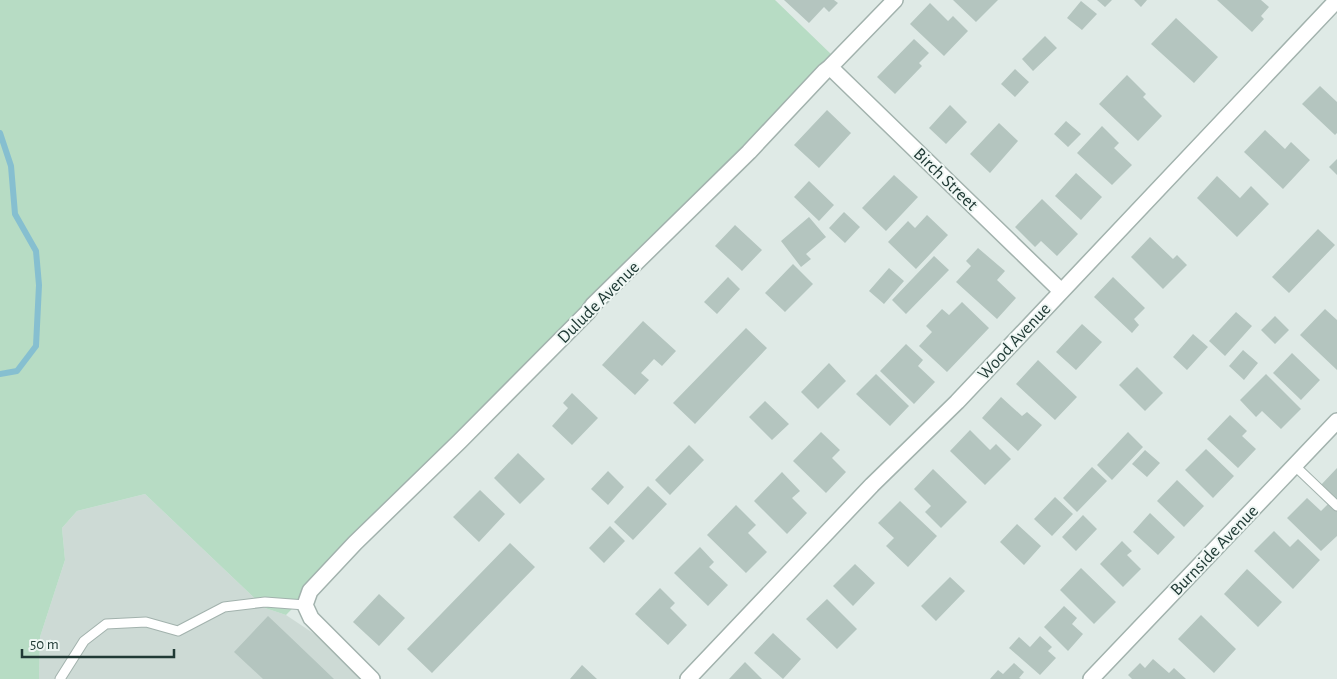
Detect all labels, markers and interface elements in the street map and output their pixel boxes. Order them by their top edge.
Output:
street label: Birch Street [910,145,981,215]
street label: Dulude Avenue [554,258,643,347]
street label: Wood Avenue [975,300,1055,384]
street label: Burnside Avenue [1167,502,1262,599]
scale bar [22,626,175,658]
text: 50 m [30,637,59,652]

